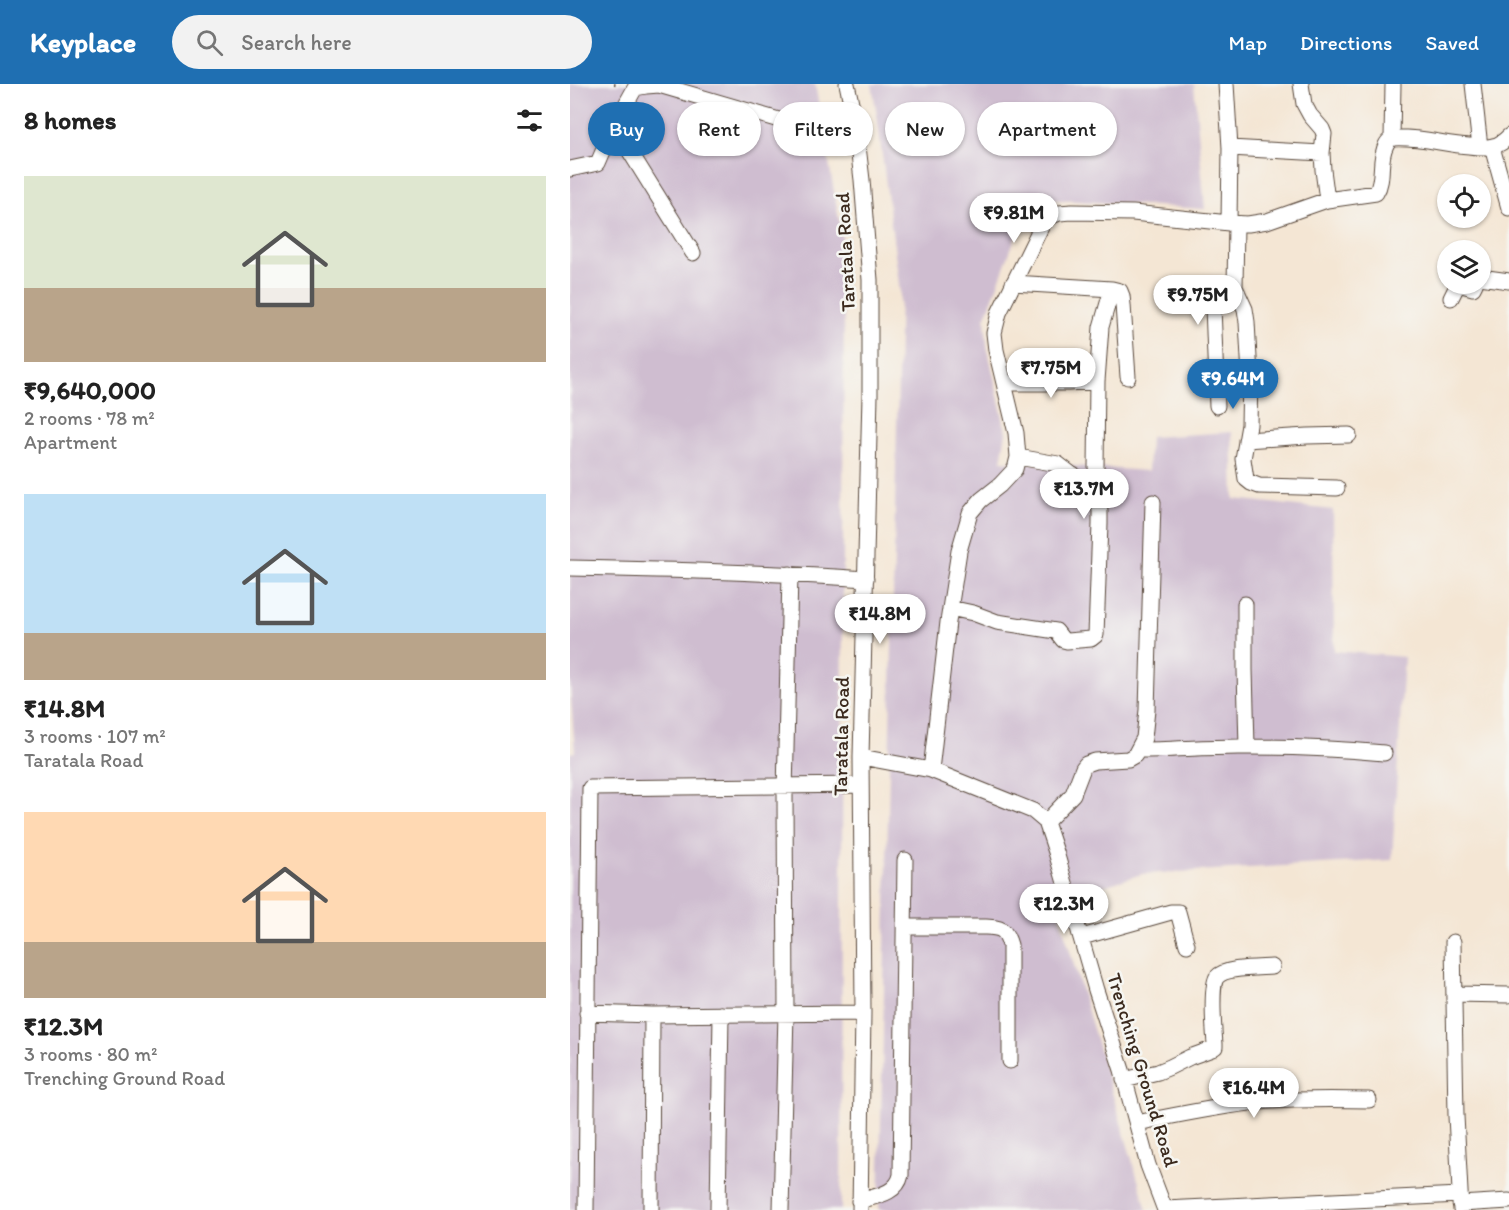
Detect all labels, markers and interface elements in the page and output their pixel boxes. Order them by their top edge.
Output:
search box [172,15,592,69]
text: Keyplace [30,25,136,59]
icon: search [193,26,226,59]
text: Search here [241,29,352,56]
text: Map [1229,30,1267,55]
text: Directions [1300,30,1392,55]
text: Saved [1425,30,1479,55]
chip: Buy [588,102,665,156]
chip: Rent [677,102,761,156]
chip: Filters [773,102,873,156]
chip: New [885,102,965,156]
chip: Apartment [977,102,1117,156]
text: 8 homes [24,104,116,136]
icon: filters [513,104,546,137]
map controls [1437,174,1491,294]
button: locate [1437,174,1491,228]
street label: Taratala Road [830,192,860,312]
pin: ₹9.81M [965,193,1063,244]
text: ₹9.81M [983,200,1045,224]
icon: home [231,215,339,323]
button: layers [1437,240,1491,294]
pin: ₹9.75M [1149,275,1247,326]
text: ₹9.75M [1167,282,1229,306]
pin: ₹7.75M [1002,348,1100,399]
text: ₹7.75M [1021,355,1081,379]
pin: ₹9.64M [1184,359,1282,410]
text: ₹9.64M [1201,366,1265,390]
text: ₹9,640,000 [24,374,156,406]
text: 2 rooms · 78 m² [24,406,155,430]
text: Apartment [24,430,117,454]
pin: ₹13.7M [1035,469,1133,520]
text: ₹13.7M [1054,476,1114,500]
icon: home [231,533,339,641]
pin: ₹14.8M [831,594,929,645]
text: ₹14.8M [849,601,911,625]
street label: Taratala Road [828,676,854,796]
text: ₹14.8M [24,692,105,724]
text: 3 rooms · 107 m² [24,724,166,748]
text: Taratala Road [24,748,144,772]
icon: home [231,851,339,959]
pin: ₹12.3M [1015,884,1113,935]
text: ₹12.3M [1033,891,1095,915]
street label: Trenching Ground Road [1102,970,1184,1170]
text: ₹12.3M [24,1010,103,1042]
text: 3 rooms · 80 m² [24,1042,157,1066]
text: Trenching Ground Road [24,1066,225,1090]
pin: ₹16.4M [1205,1068,1303,1119]
text: ₹16.4M [1223,1075,1285,1099]

